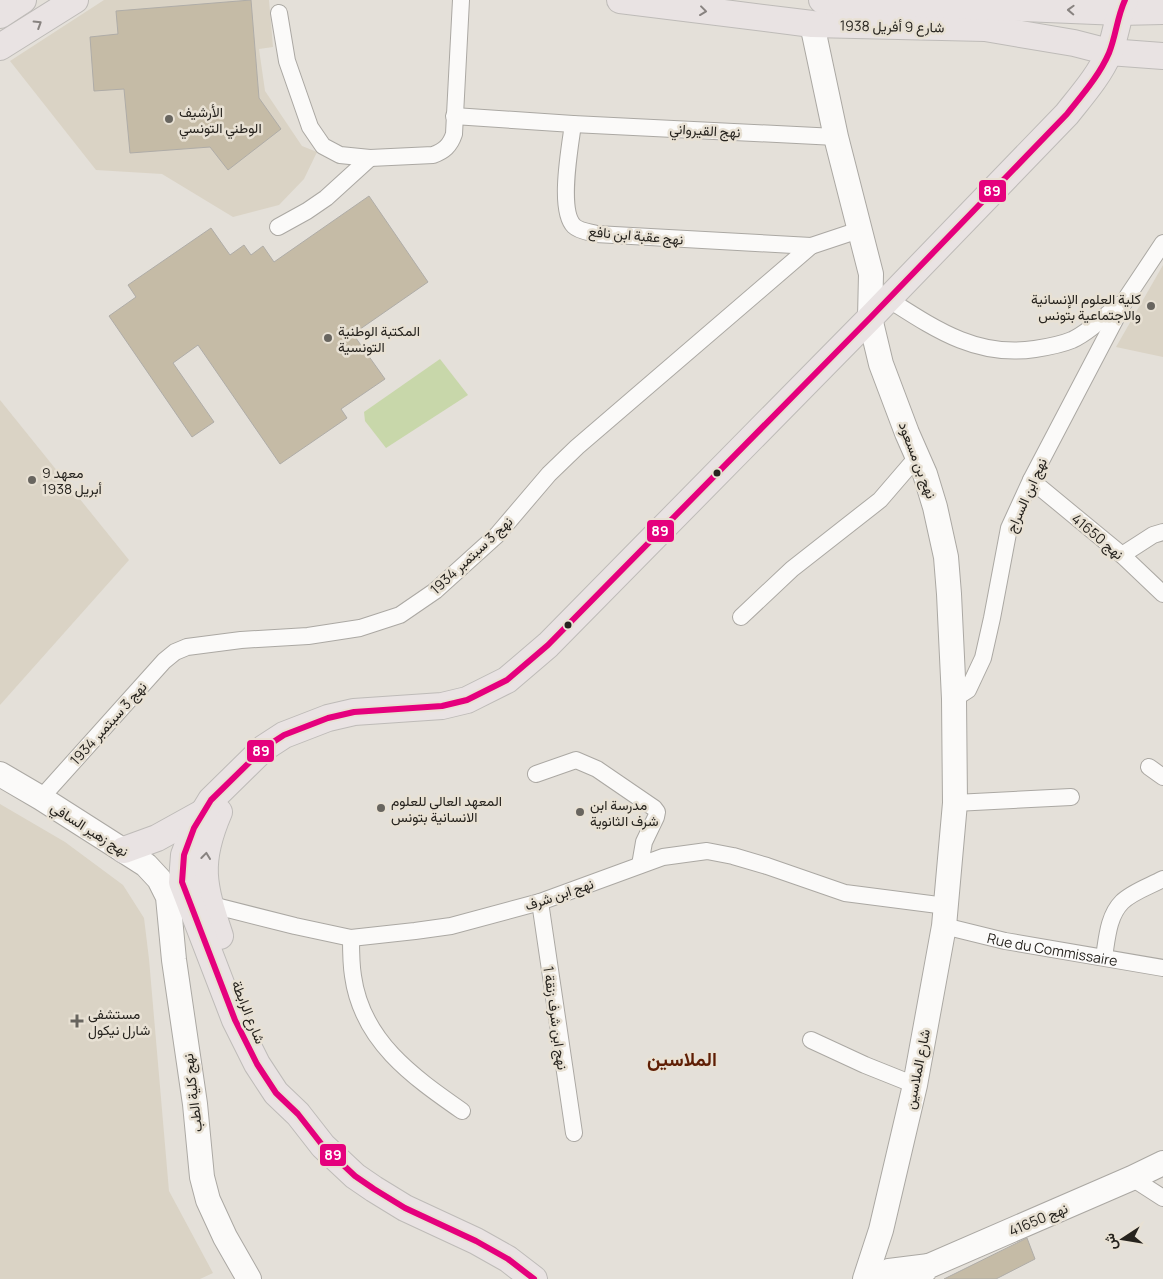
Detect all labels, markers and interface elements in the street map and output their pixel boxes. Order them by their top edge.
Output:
one-way arrow [699,5,707,16]
one-way arrow [1067,5,1074,15]
street label: شارع 9 أفريل 1938 [840,16,944,38]
one-way arrow [32,20,41,30]
place label: الأرشيف الوطني التونسي [179,102,262,140]
marker: الأرشيف الوطني التونسي [163,113,175,125]
street label: نهج القيرواني [669,119,741,144]
line badge: 89 [978,179,1007,203]
text: 89 [983,181,1001,200]
street label: نهج عقبة ابن نافع [588,221,684,251]
place label: كلية العلوم الإنسانية والاجتماعية بتونس [1031,289,1141,324]
marker: كلية العلوم الإنسانية والاجتماعية بتونس [1145,300,1157,312]
place label: المكتبة الوطنية التونسية [338,321,420,356]
marker: المكتبة الوطنية التونسية [322,332,334,344]
street label: نهج بن مسعود [893,419,941,502]
street label: نهج ابن السراج [1001,455,1053,536]
place label: معهد 9 أبريل 1938 [42,463,102,498]
unlabelled marker [712,468,722,478]
marker: معهد 9 أبريل 1938 [26,474,38,486]
street label: نهج 41650 [1067,509,1128,565]
street label: نهج 3 سبتمبر 1934 [426,512,518,600]
line badge: 89 [646,519,675,543]
text: 89 [651,521,669,540]
unlabelled marker [563,620,573,630]
street label: نهج 3 سبتمبر 1934 [65,677,152,770]
line badge: 89 [246,739,275,763]
text: 89 [252,741,270,760]
place label: المعهد العالي للعلوم الانسانية بتونس [391,791,502,826]
place label: مدرسة ابن شرف الثانوية [590,795,659,830]
street label: نهج زهير السافي [46,797,133,863]
marker: المعهد العالي للعلوم الانسانية بتونس [375,802,387,814]
marker: مدرسة ابن شرف الثانوية [574,806,586,818]
one-way arrow [200,852,211,860]
street label: نهج ابن شرف [522,873,596,916]
street label: Rue du Commissaire [986,928,1119,970]
street label: نهج ابن شرف زنقة 1 [537,965,573,1071]
street label: شارع الرابطة [226,977,270,1047]
place label: مستشفى شارل نيكول [88,1004,150,1040]
marker: مستشفى شارل نيكول [70,1014,84,1028]
street label: شارع الملاسين [900,1027,936,1111]
district label: الملاسين [647,1046,717,1072]
street label: نهج كلية الطب [178,1052,208,1133]
line badge: 89 [319,1143,347,1167]
text: 89 [324,1145,342,1164]
street label: نهج 41650 [1006,1198,1071,1242]
north arrow [1098,1214,1148,1264]
text: ش [1099,1231,1121,1252]

